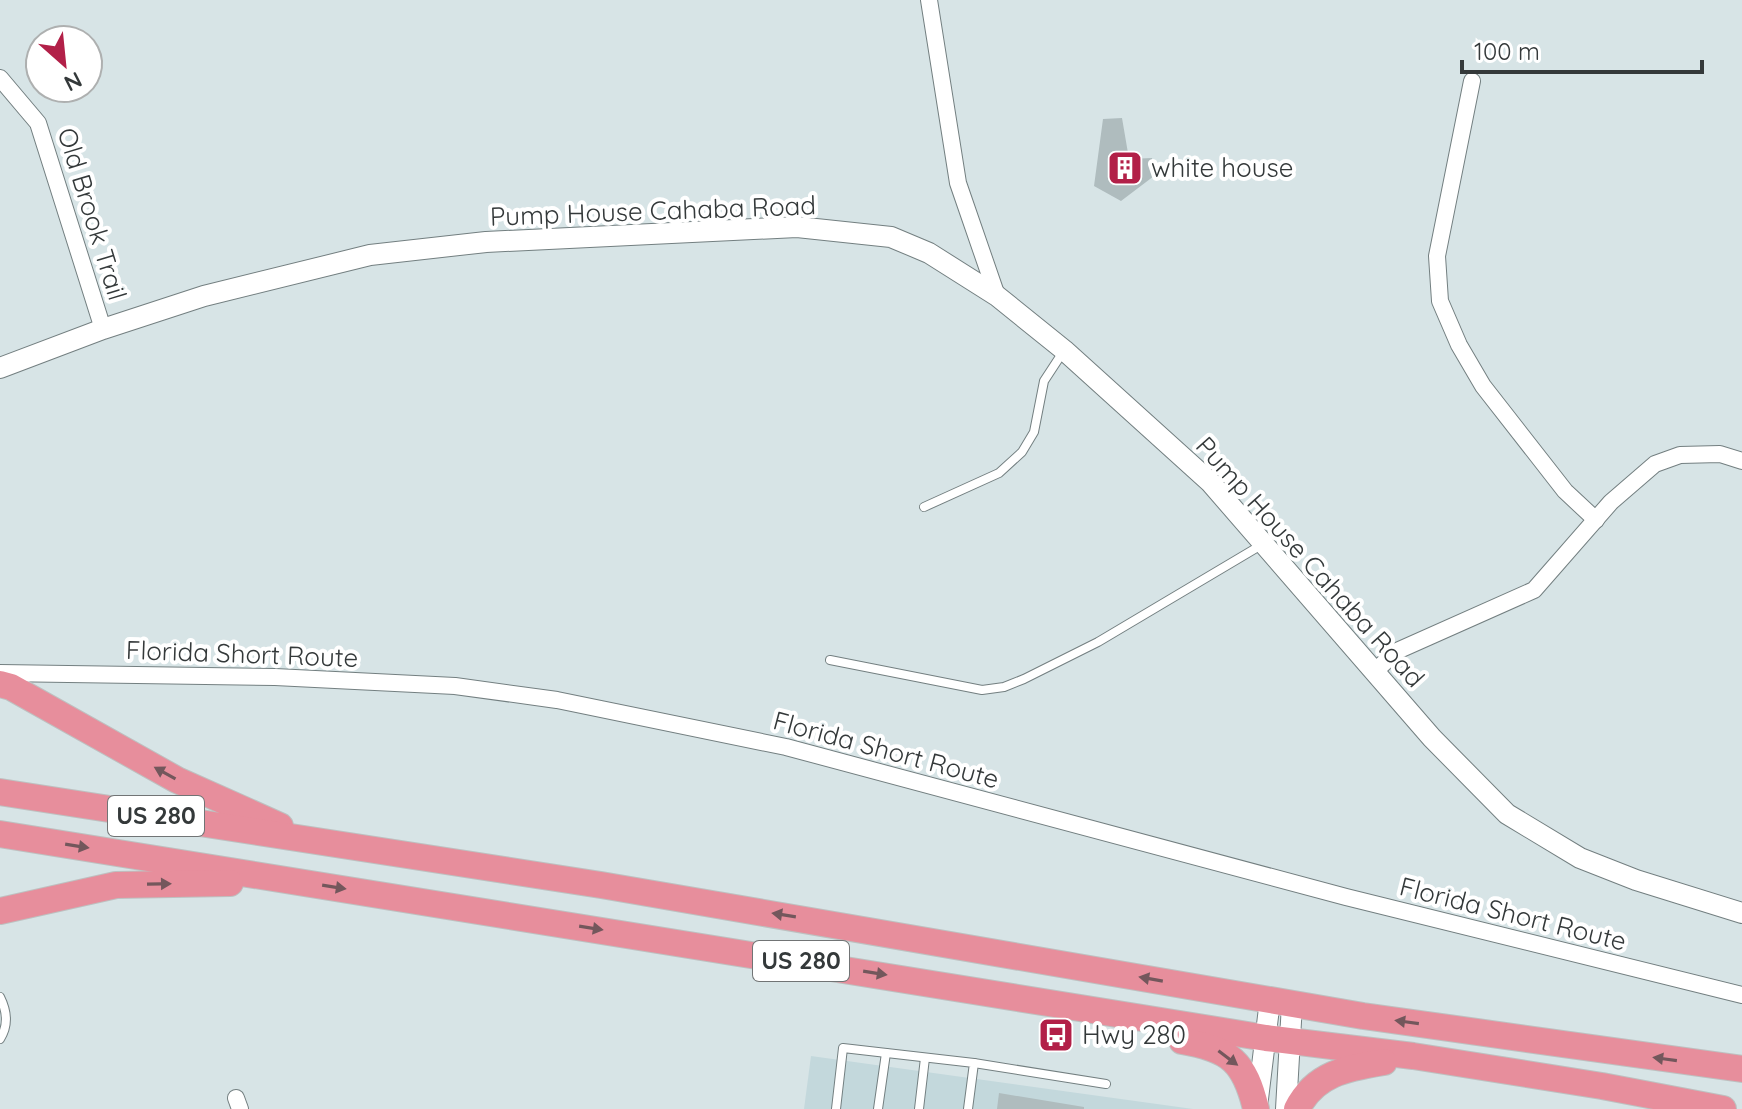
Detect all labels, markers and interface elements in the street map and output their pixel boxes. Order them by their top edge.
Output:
north arrow [24,24,104,104]
scale bar [1462,24,1702,74]
text: 100 m [1474,36,1540,66]
text: N [60,66,87,98]
street label: Old Brook Trail [51,124,134,304]
building icon: white house [1106,149,1144,187]
place label: white house [1151,151,1294,184]
street label: Pump House Cahaba Road [489,188,817,233]
street label: Pump House Cahaba Road [1189,429,1432,694]
street label: Florida Short Route [125,633,359,674]
street label: Florida Short Route [770,703,1003,796]
one-way arrow [154,767,176,781]
road number: US 280 [108,796,204,836]
one-way arrow [65,840,90,853]
street label: Florida Short Route [1396,869,1630,958]
one-way arrow [147,878,172,890]
one-way arrow [322,881,347,894]
one-way arrow [772,909,797,921]
one-way arrow [578,922,603,935]
road number: US 280 [753,941,849,981]
one-way arrow [863,968,888,980]
one-way arrow [1138,973,1163,985]
one-way arrow [1394,1015,1419,1028]
bus stop icon: Hwy 280 [1037,1016,1075,1054]
place label: Hwy 280 [1082,1018,1186,1051]
one-way arrow [1218,1049,1239,1066]
one-way arrow [1652,1052,1677,1065]

